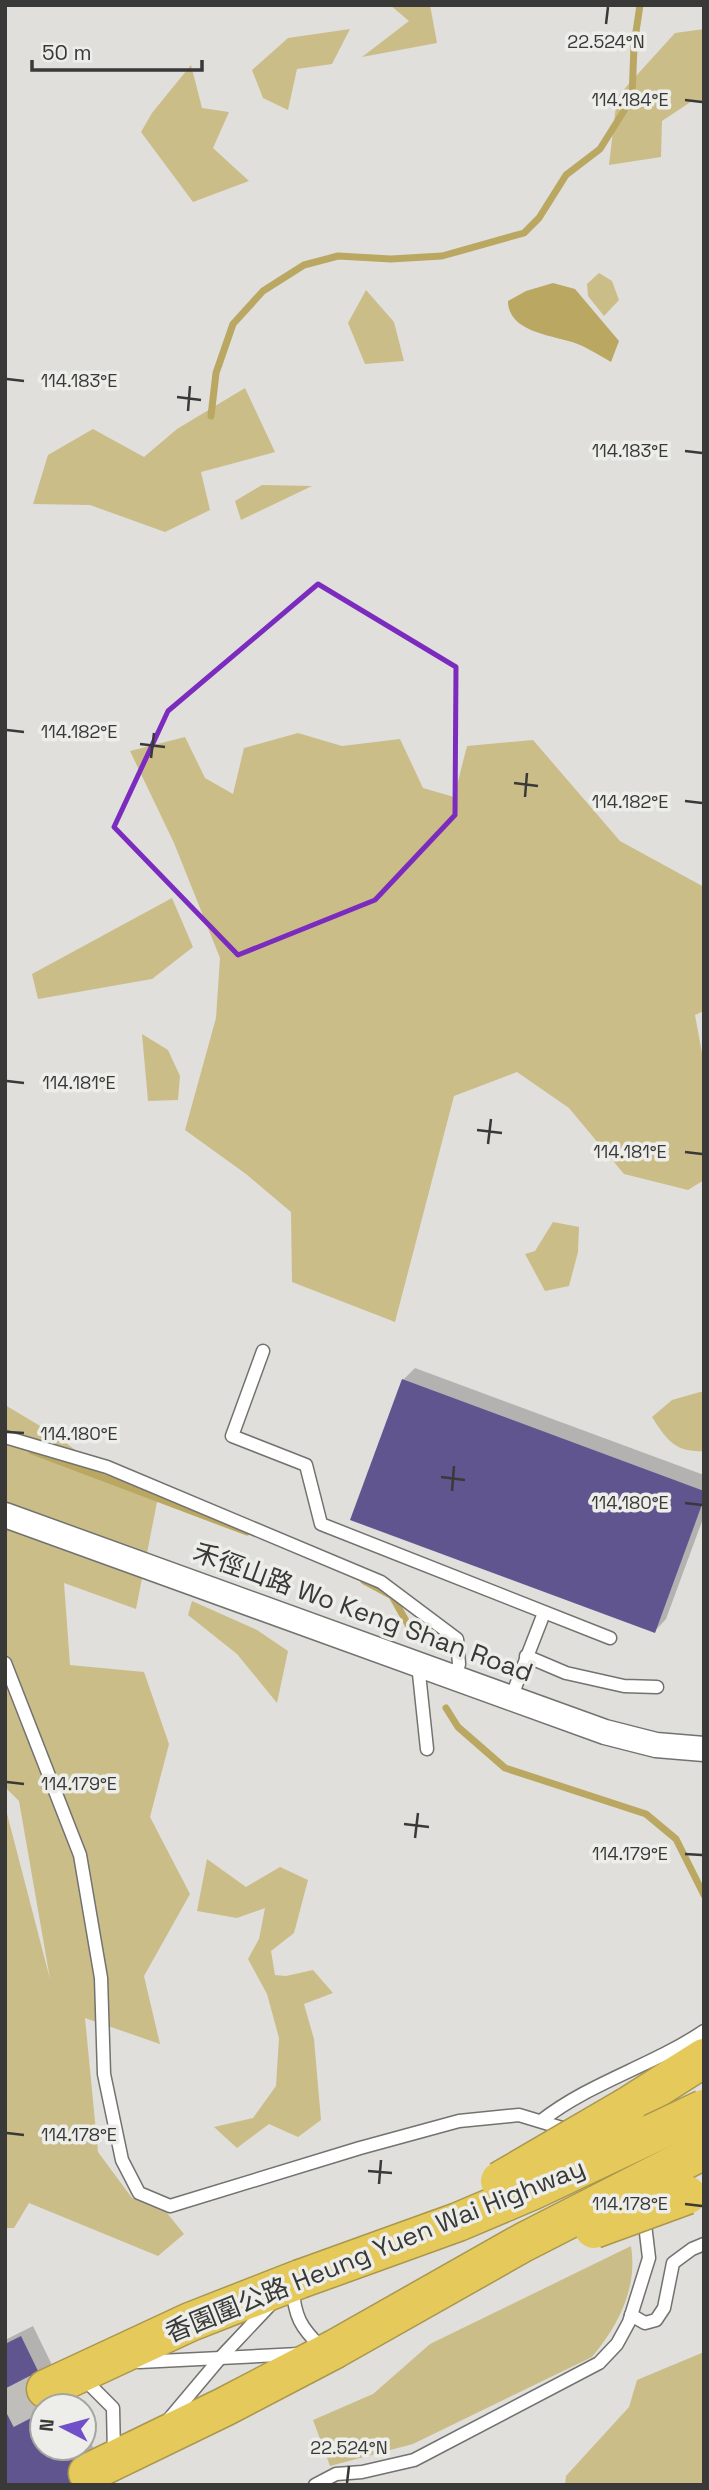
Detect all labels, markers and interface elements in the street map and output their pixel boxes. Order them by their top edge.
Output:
scale bar [32,28,201,72]
text: 22.524°N [567,30,645,53]
text: 50 m [42,39,92,66]
text: 114.184°E [591,88,669,111]
text: 114.183°E [41,369,117,392]
text: 114.183°E [592,439,668,462]
text: 114.182°E [41,720,117,743]
text: 114.182°E [592,790,668,813]
text: 114.181°E [42,1071,116,1094]
text: 114.181°E [593,1140,667,1163]
text: 114.180°E [40,1422,118,1445]
text: 114.180°E [591,1491,669,1514]
street label: 禾徑山路 Wo Keng Shan Road [188,1535,538,1689]
text: 114.179°E [41,1772,117,1795]
text: 114.179°E [592,1842,668,1865]
text: 114.178°E [41,2123,117,2146]
street label: 香園圍公路 Heung Yuen Wai Highway [160,2150,590,2350]
text: 114.178°E [592,2192,668,2215]
north arrow [28,2392,98,2462]
text: N [33,2418,60,2433]
text: 22.524°N [310,2436,388,2459]

